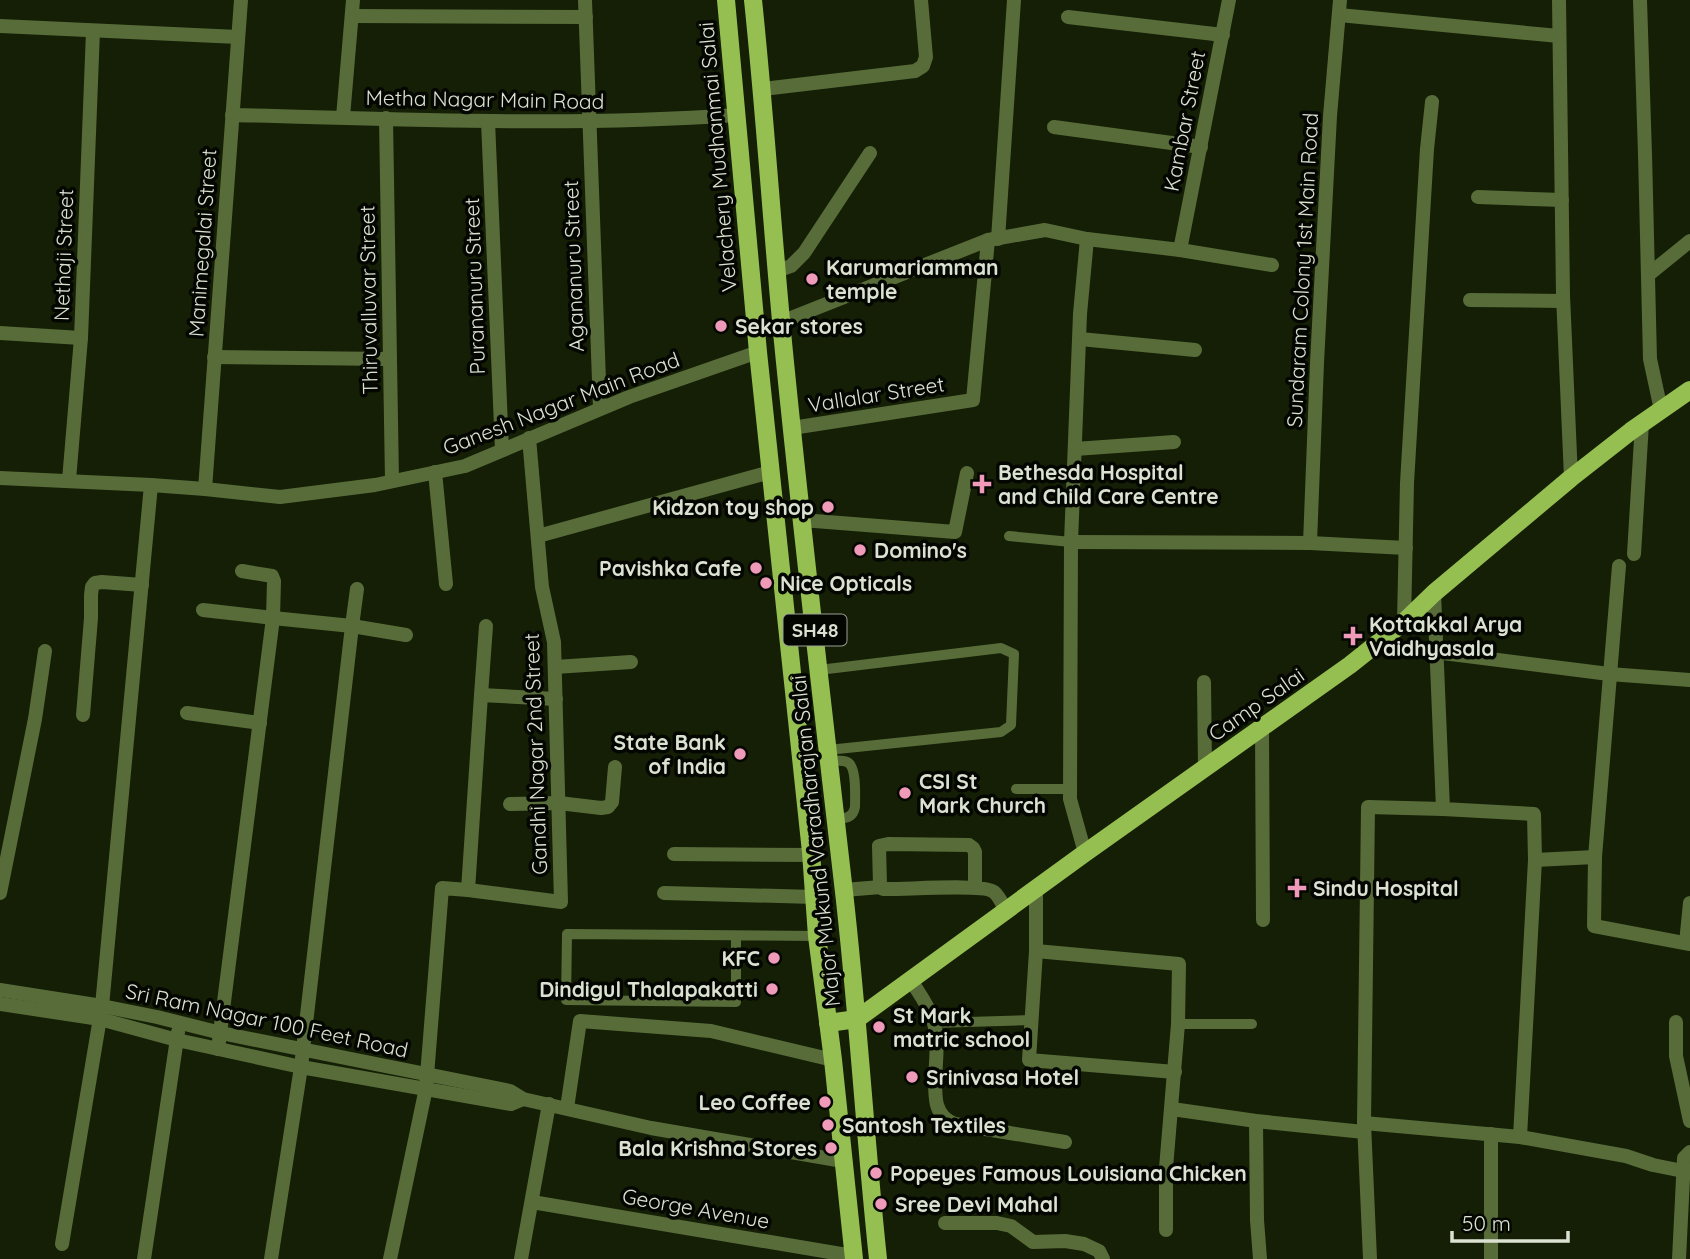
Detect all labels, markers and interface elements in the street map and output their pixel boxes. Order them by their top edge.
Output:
street label: Velachery Mudhanmai Salai [692,21,742,293]
street label: Kambar Street [1158,48,1210,194]
street label: Metha Nagar Main Road [365,84,605,114]
street label: Sundaram Colony 1st Main Road [1281,112,1323,428]
street label: Manimegalai Street [182,148,222,338]
street label: Agananuru Street [557,180,589,352]
street label: Nethaji Street [48,188,78,322]
street label: Purananuru Street [458,197,490,375]
street label: Thiruvalluvar Street [353,205,383,395]
place label: Karumariamman temple [826,254,999,304]
marker: Karumariamman temple [804,271,820,287]
place label: Sekar stores [735,313,863,339]
marker: Sekar stores [713,318,729,334]
street label: Ganesh Nagar Main Road [439,346,683,460]
street label: Vallalar Street [806,370,946,418]
place label: Bethesda Hospital and Child Care Centre [998,459,1219,509]
marker: Bethesda Hospital and Child Care Centre [972,474,992,494]
place label: Kidzon toy shop [652,494,814,520]
marker: Kidzon toy shop [820,499,836,515]
place label: Domino's [874,537,967,563]
marker: Domino's [852,542,868,558]
place label: Pavishka Cafe [599,555,742,581]
marker: Pavishka Cafe [748,560,764,576]
place label: Nice Opticals [780,570,912,596]
marker: Nice Opticals [758,575,774,591]
place label: Kottakkal Arya Vaidhyasala [1369,611,1522,661]
road number: SH48 [784,614,846,646]
marker: Kottakkal Arya Vaidhyasala [1343,626,1363,646]
street label: Gandhi Nagar 2nd Street [518,633,552,875]
street label: Camp Salai [1203,662,1309,746]
street label: Major Mukund Varadharajan Salai [785,674,845,1008]
place label: State Bank of India [614,729,726,779]
marker: State Bank of India [732,746,748,762]
place label: CSI St Mark Church [919,768,1046,818]
marker: CSI St Mark Church [897,785,913,801]
place label: Sindu Hospital [1313,875,1459,901]
marker: Sindu Hospital [1287,878,1307,898]
place label: KFC [721,945,760,971]
marker: KFC [766,950,782,966]
place label: Dindigul Thalapakatti [539,976,758,1002]
street label: Sri Ram Nagar 100 Feet Road [123,977,411,1063]
marker: Dindigul Thalapakatti [764,981,780,997]
place label: St Mark matric school [893,1002,1030,1052]
marker: St Mark matric school [871,1019,887,1035]
place label: Srinivasa Hotel [926,1064,1079,1090]
marker: Srinivasa Hotel [904,1069,920,1085]
place label: Leo Coffee [698,1089,811,1115]
marker: Leo Coffee [817,1094,833,1110]
place label: Santosh Textiles [842,1112,1006,1138]
marker: Santosh Textiles [820,1117,836,1133]
place label: Bala Krishna Stores [618,1135,817,1161]
marker: Bala Krishna Stores [823,1140,839,1156]
place label: Popeyes Famous Louisiana Chicken [890,1160,1247,1186]
marker: Popeyes Famous Louisiana Chicken [868,1165,884,1181]
street label: George Avenue [620,1182,772,1234]
place label: Sree Devi Mahal [895,1191,1059,1217]
marker: Sree Devi Mahal [873,1196,889,1212]
scale bar [1452,1200,1568,1244]
text: 50 m [1462,1210,1511,1236]

